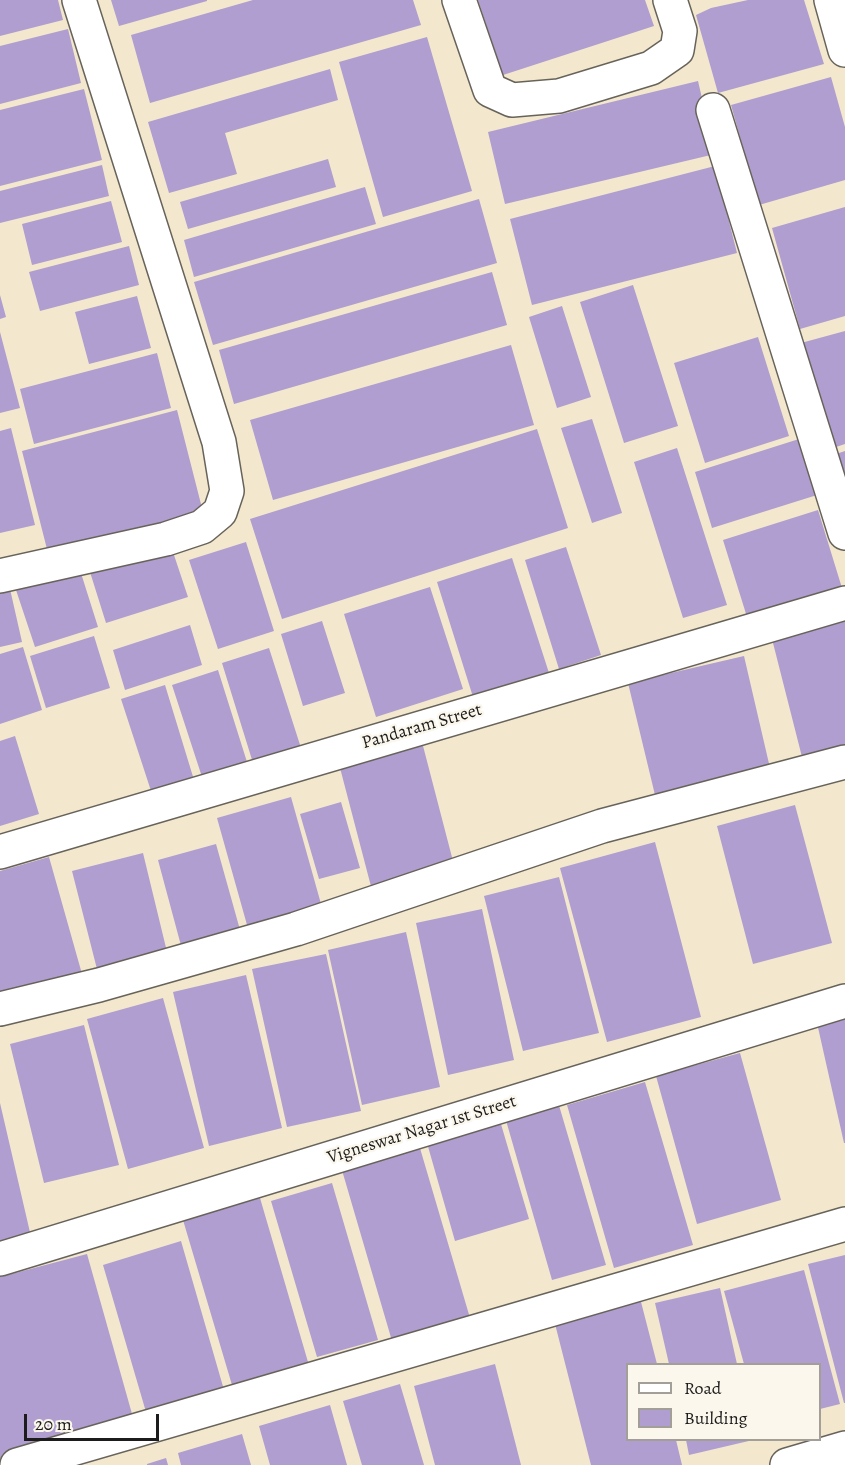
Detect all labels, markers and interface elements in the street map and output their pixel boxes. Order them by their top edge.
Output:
street label: Pandaram Street [360,700,484,754]
street label: Vigneswar Nagar 1st Street [325,1091,519,1169]
legend [626,1363,821,1441]
text: Road [684,1376,721,1400]
scale bar [27,1402,162,1440]
text: Building [684,1406,748,1430]
text: 20 m [35,1412,72,1436]

